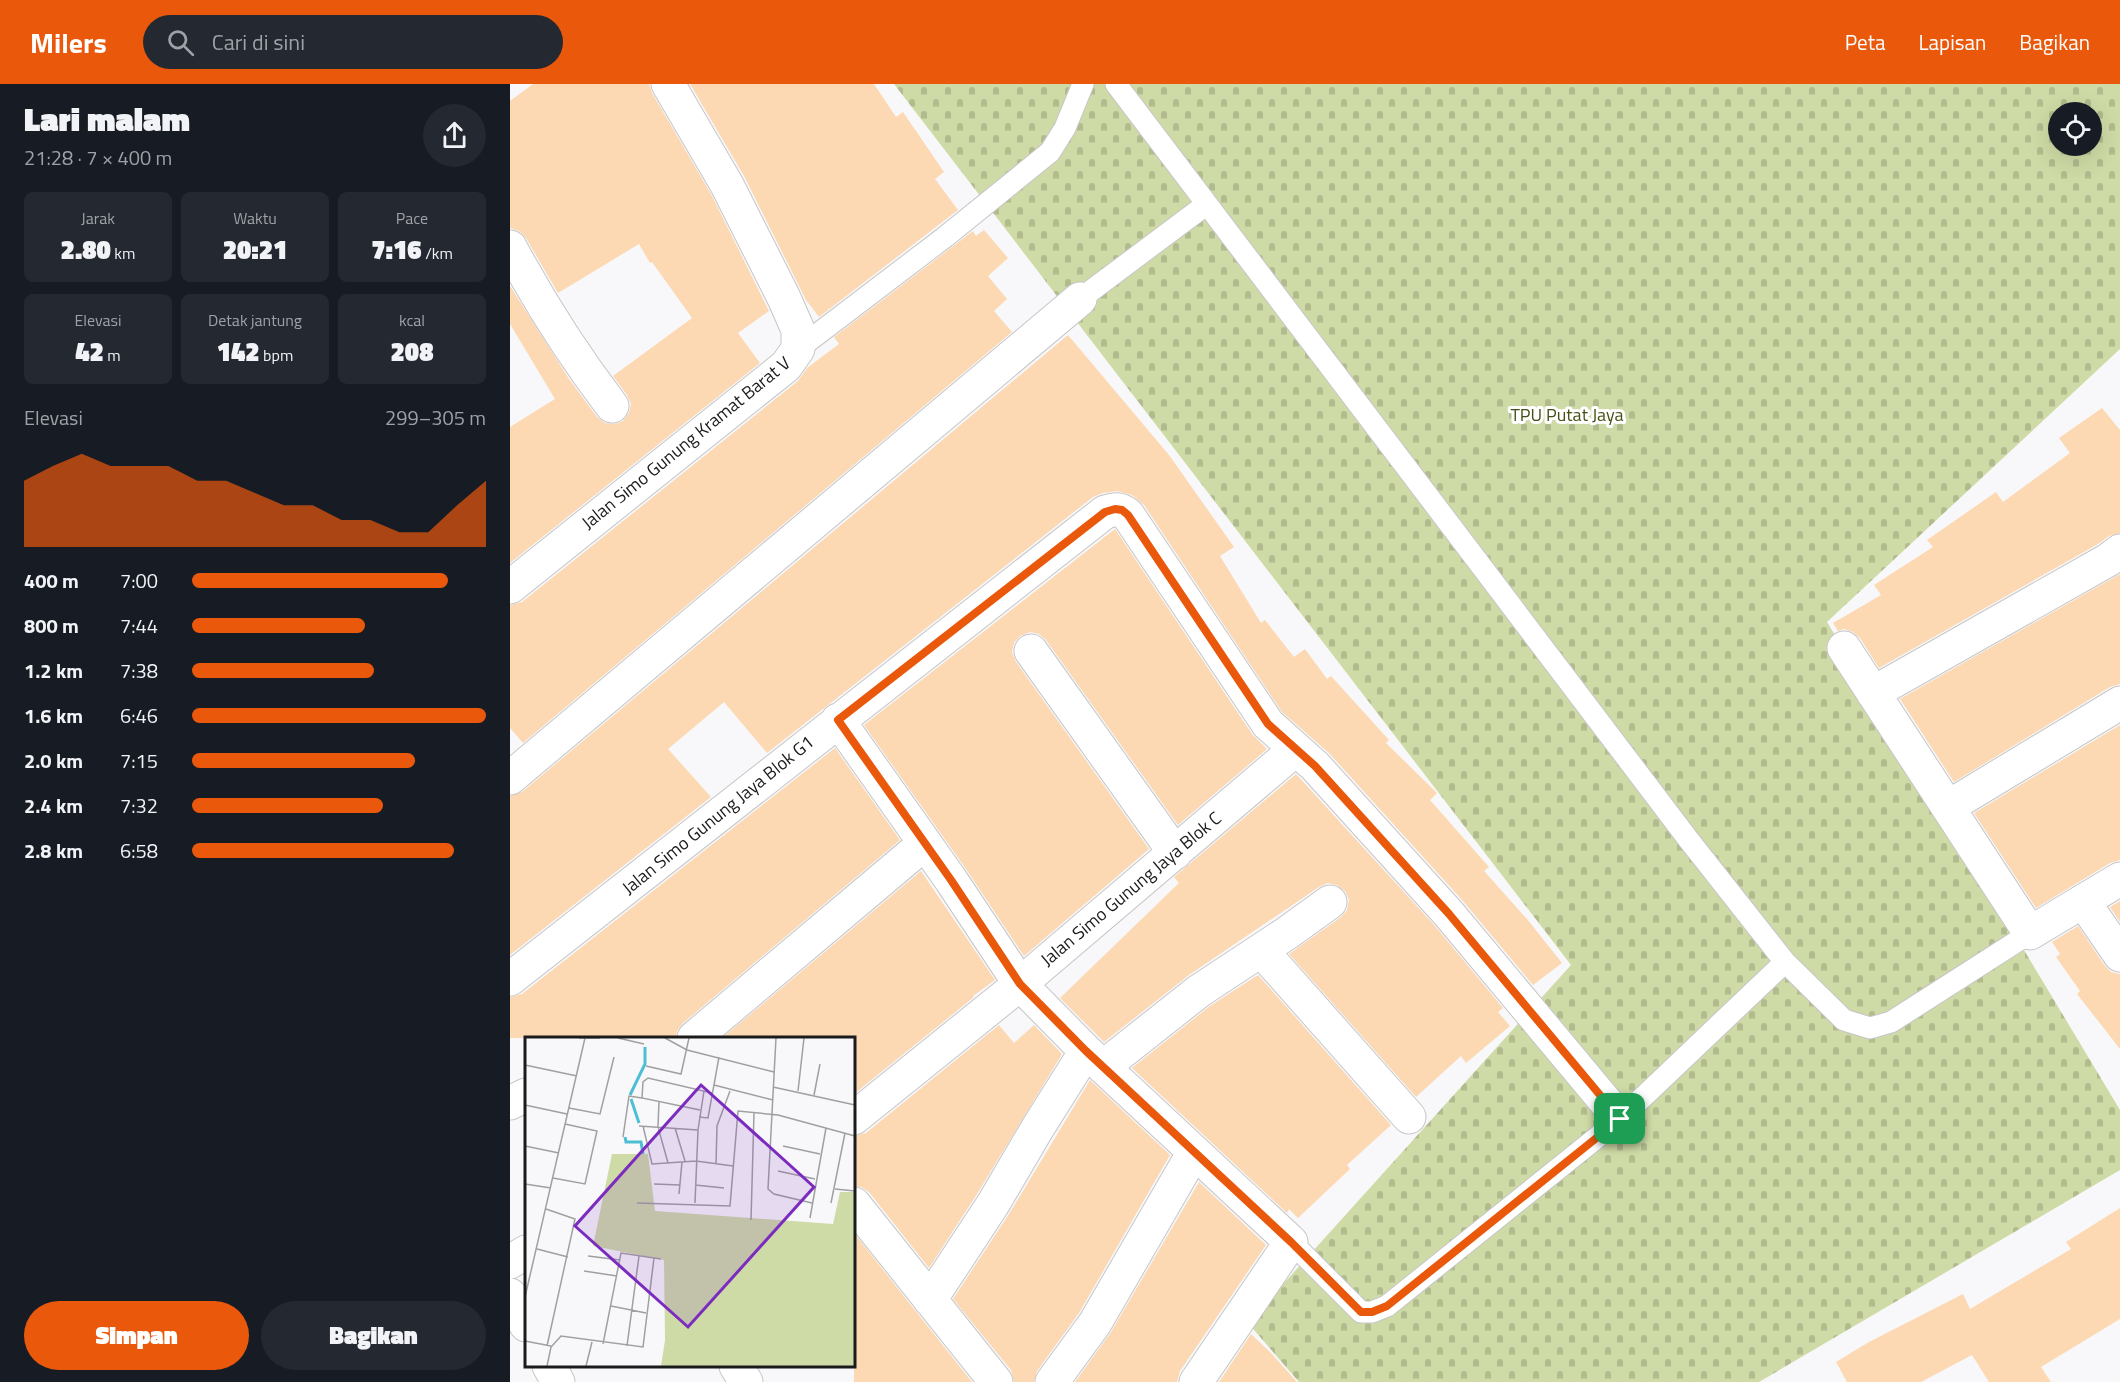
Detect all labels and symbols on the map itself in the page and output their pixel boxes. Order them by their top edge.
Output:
street label: Jalan Simo Gunung Kramat Barat V [575,349,796,536]
park label: TPU Putat Jaya [1510,401,1624,428]
street label: Jalan Simo Gunung Jaya Blok G1 [616,729,819,901]
street label: Jalan Simo Gunung Jaya Blok C [1034,805,1227,972]
inset map [525,1037,855,1367]
pin [1594,1093,1645,1144]

